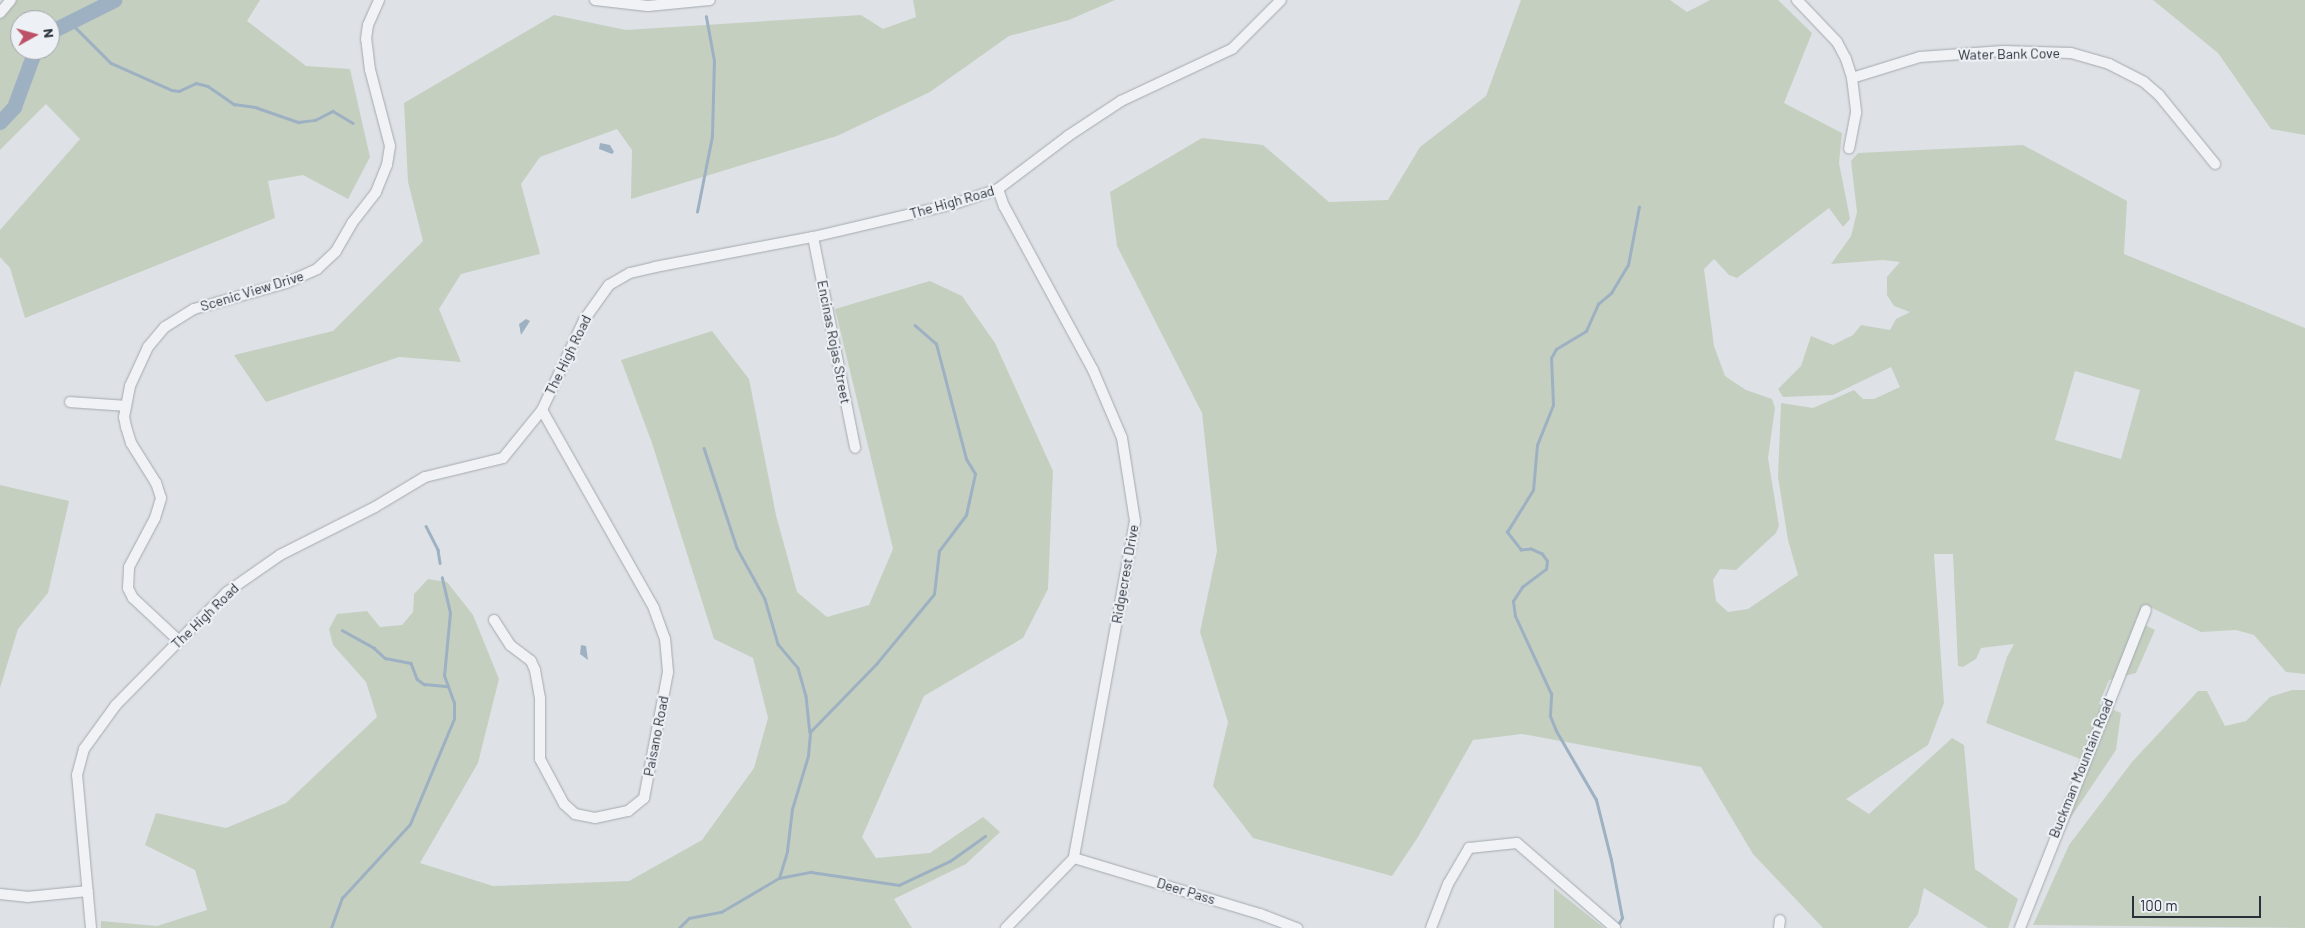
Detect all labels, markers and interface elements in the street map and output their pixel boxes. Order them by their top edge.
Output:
north arrow [10,10,60,60]
text: N [40,28,58,39]
street label: Water Bank Cove [1958,45,2060,63]
street label: The High Road [908,182,996,222]
street label: Scenic View Drive [198,267,306,315]
street label: Encinas Rojas Street [814,279,854,405]
street label: The High Road [541,312,595,398]
street label: Ridgecrest Drive [1108,523,1142,625]
street label: The High Road [168,580,242,652]
street label: Paisano Road [640,694,672,778]
street label: Buckman Mountain Road [2045,696,2117,840]
street label: Deer Pass [1155,874,1217,908]
scale bar [2135,886,2264,918]
text: 100 m [2140,896,2178,914]

